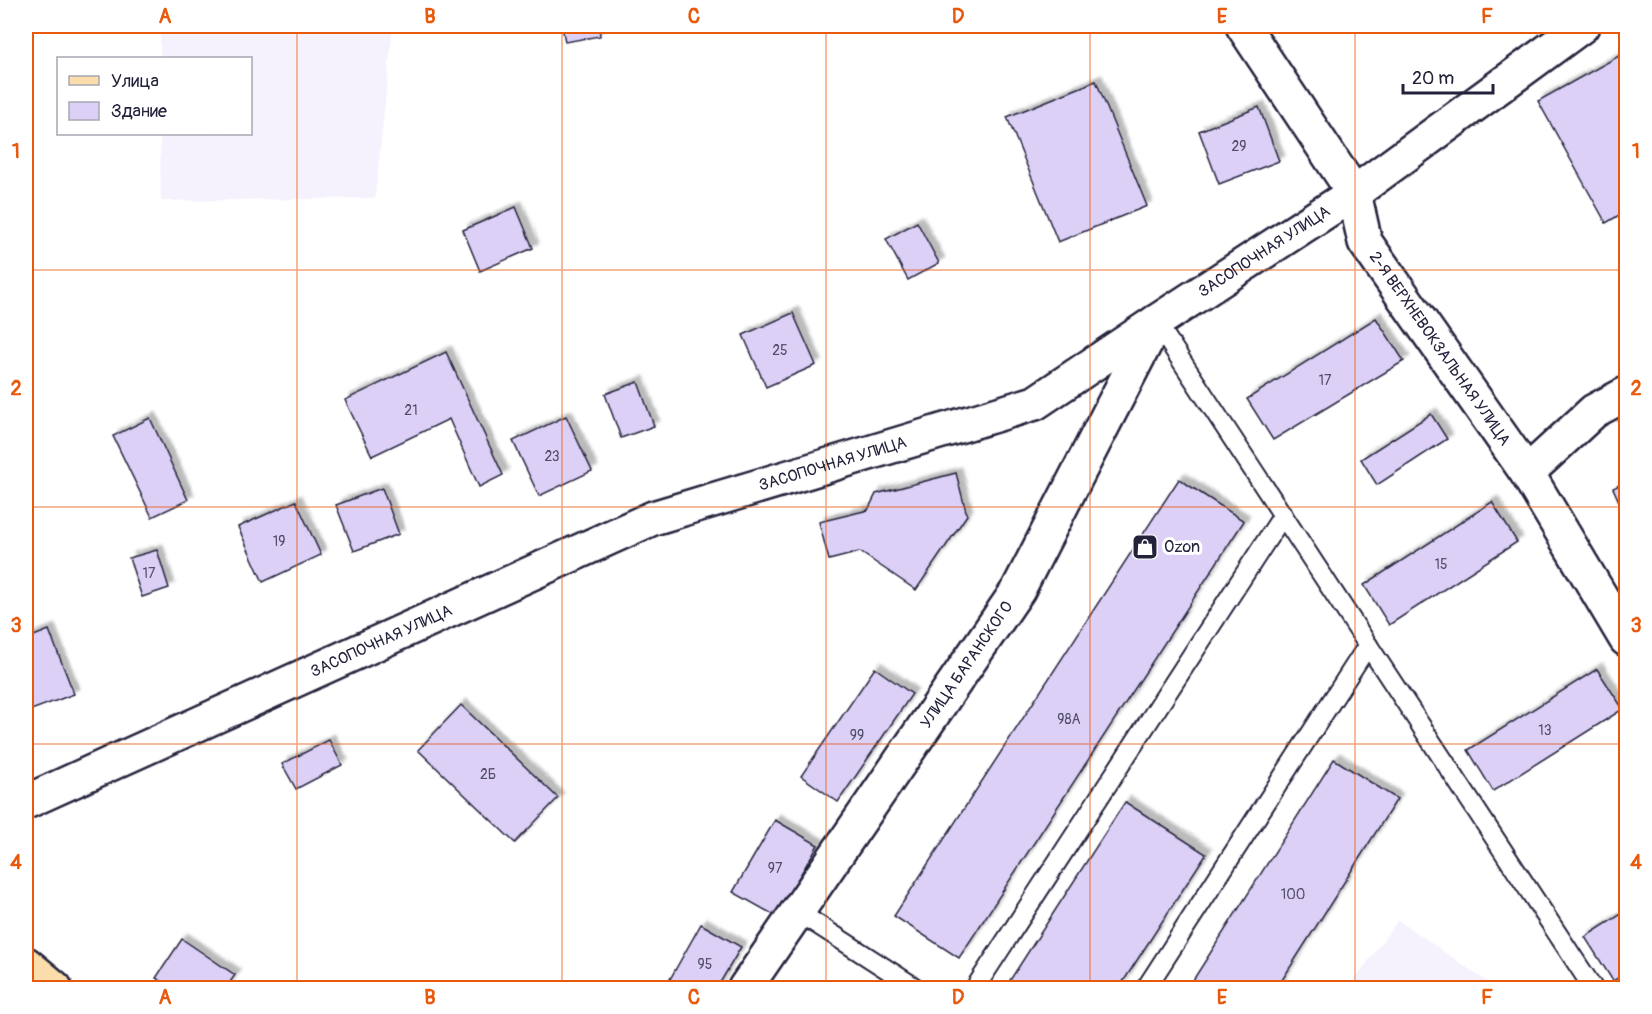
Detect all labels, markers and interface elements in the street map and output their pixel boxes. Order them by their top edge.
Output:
text: A [159,4,172,29]
text: B [424,4,436,29]
text: C [688,4,700,29]
text: D [952,4,965,29]
text: E [1217,4,1228,29]
text: F [1481,4,1493,29]
legend [57,57,252,135]
scale bar [1403,57,1493,95]
text: 20 m [1412,67,1454,90]
text: Улица [111,70,159,93]
text: Здание [111,100,167,123]
house number: 29 [1231,138,1247,155]
text: 1 [12,139,20,164]
text: 1 [1632,139,1640,164]
street label: ЗАСОПОЧНАЯ УЛИЦА [1195,201,1334,302]
street label: 2-Я ВЕРХНЕВОКЗАЛЬНАЯ УЛИЦА [1365,248,1515,450]
house number: 25 [772,342,788,359]
house number: 17 [1319,372,1332,389]
text: 2 [10,376,22,401]
text: 2 [1630,376,1642,401]
house number: 21 [404,402,418,419]
street label: ЗАСОПОЧНАЯ УЛИЦА [756,432,909,496]
house number: 23 [544,448,560,465]
shop icon: Ozon [1130,532,1160,562]
house number: 19 [273,533,285,550]
place label: Ozon [1164,537,1200,557]
house number: 15 [1434,556,1448,573]
house number: 17 [143,565,156,582]
street label: УЛИЦА БАРАНСКОГО [916,597,1017,732]
street label: ЗАСОПОЧНАЯ УЛИЦА [307,600,455,682]
text: 3 [10,613,22,638]
text: 3 [1630,613,1642,638]
house number: 98А [1057,711,1081,728]
house number: 13 [1538,722,1552,739]
house number: 99 [850,727,864,744]
house number: 2Б [480,766,496,783]
text: 4 [10,850,22,875]
text: 4 [1630,850,1642,875]
house number: 97 [768,860,783,877]
house number: 100 [1281,886,1305,903]
house number: 95 [698,956,712,973]
text: A [159,985,172,1010]
text: B [424,985,436,1010]
text: C [688,985,700,1010]
text: D [952,985,965,1010]
text: E [1217,985,1228,1010]
text: F [1481,985,1493,1010]

